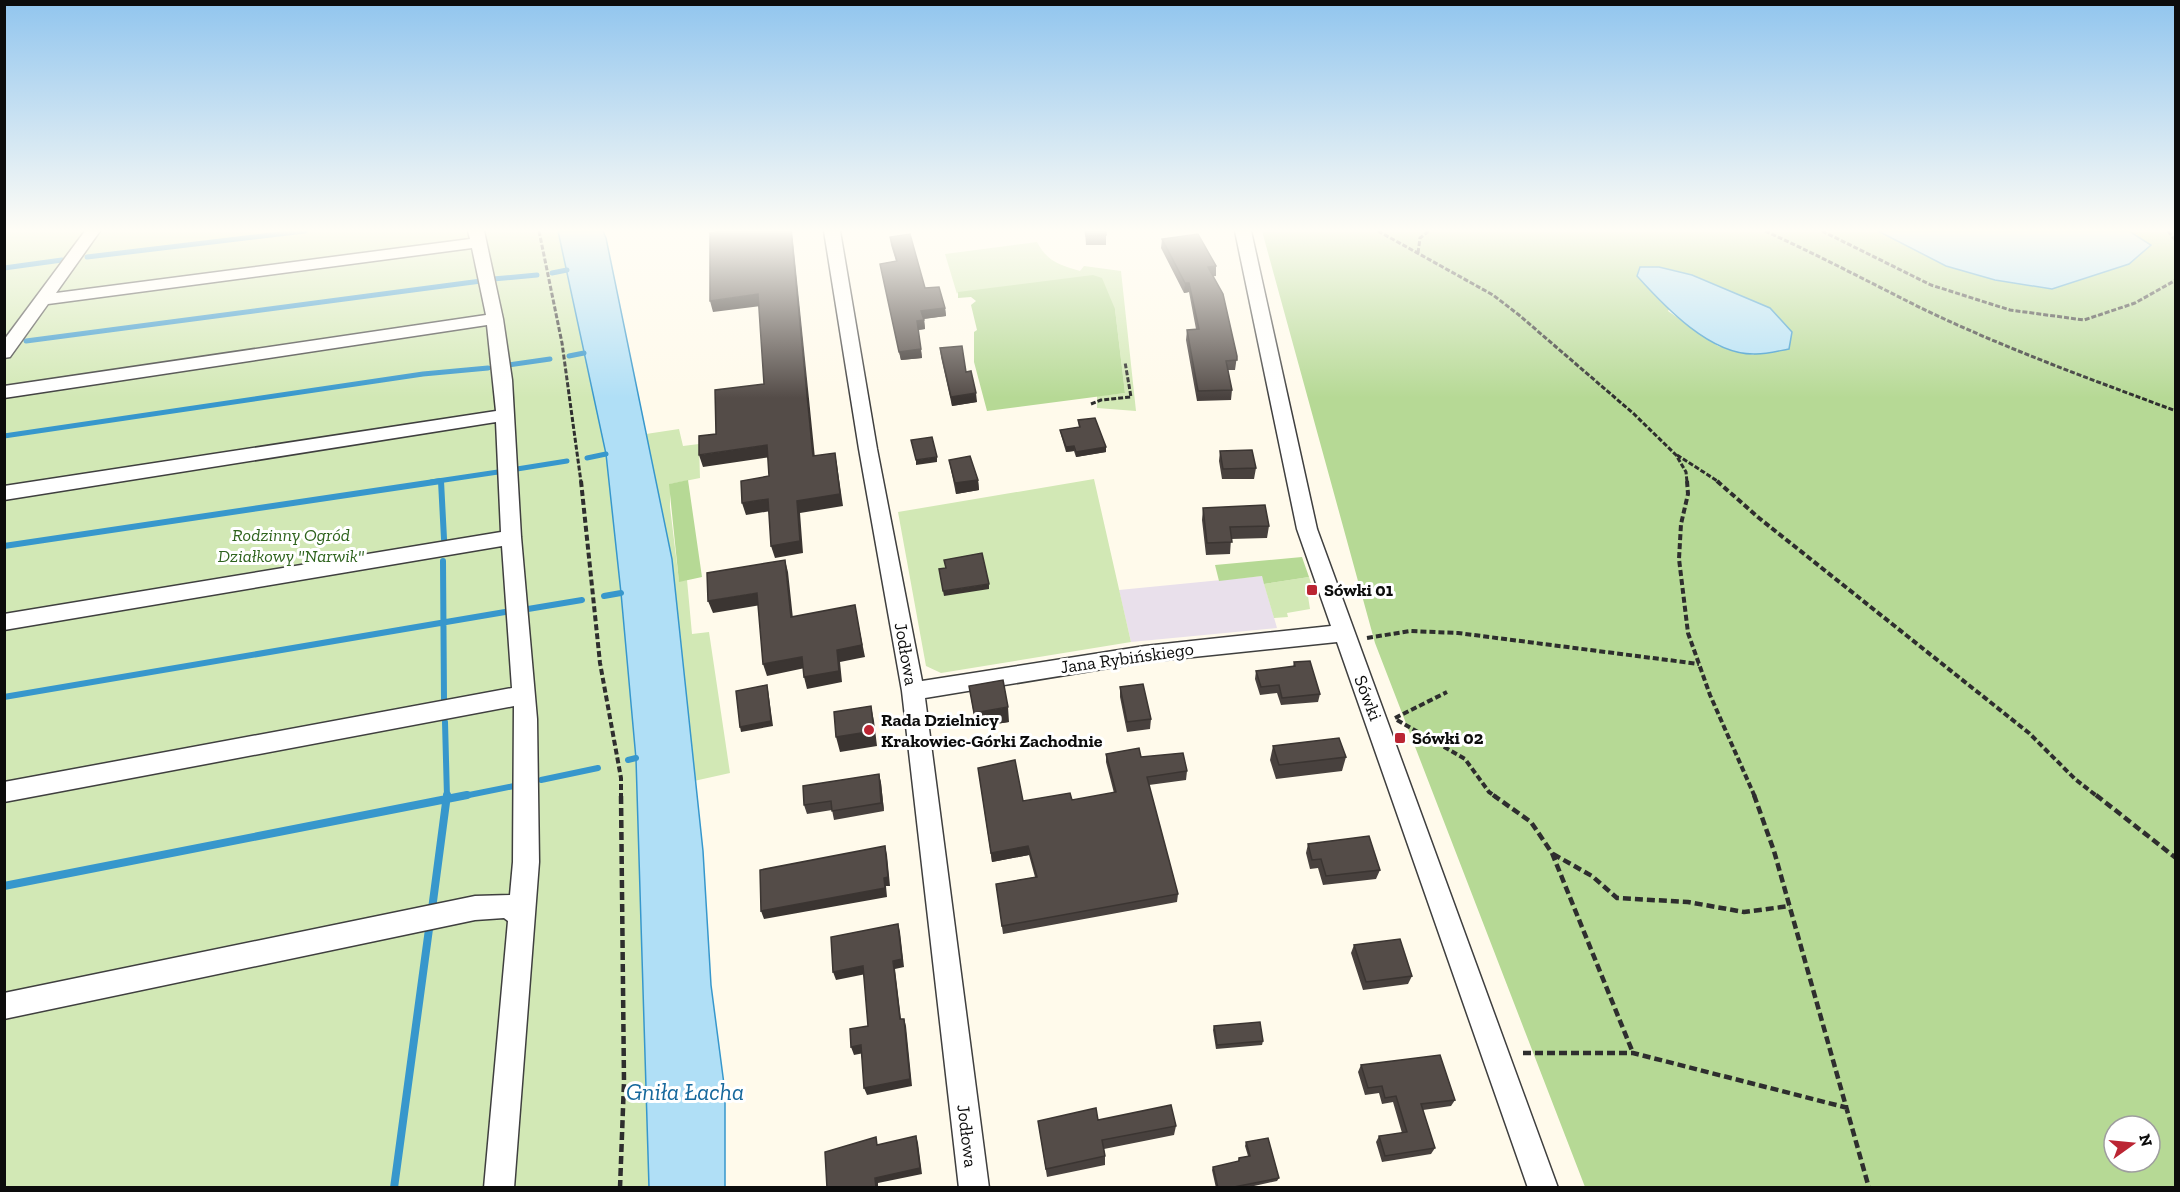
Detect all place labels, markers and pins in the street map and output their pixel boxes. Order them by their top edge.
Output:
place label: Sówki 01 [1324,579,1393,601]
marker: Sówki 01 [1305,583,1319,597]
place label: Rada Dzielnicy Krakowiec-Górki Zachodnie [881,709,1103,752]
marker: Rada Dzielnicy Krakowiec-Górki Zachodnie [862,723,876,737]
place label: Sówki 02 [1412,727,1484,749]
marker: Sówki 02 [1393,731,1407,745]

